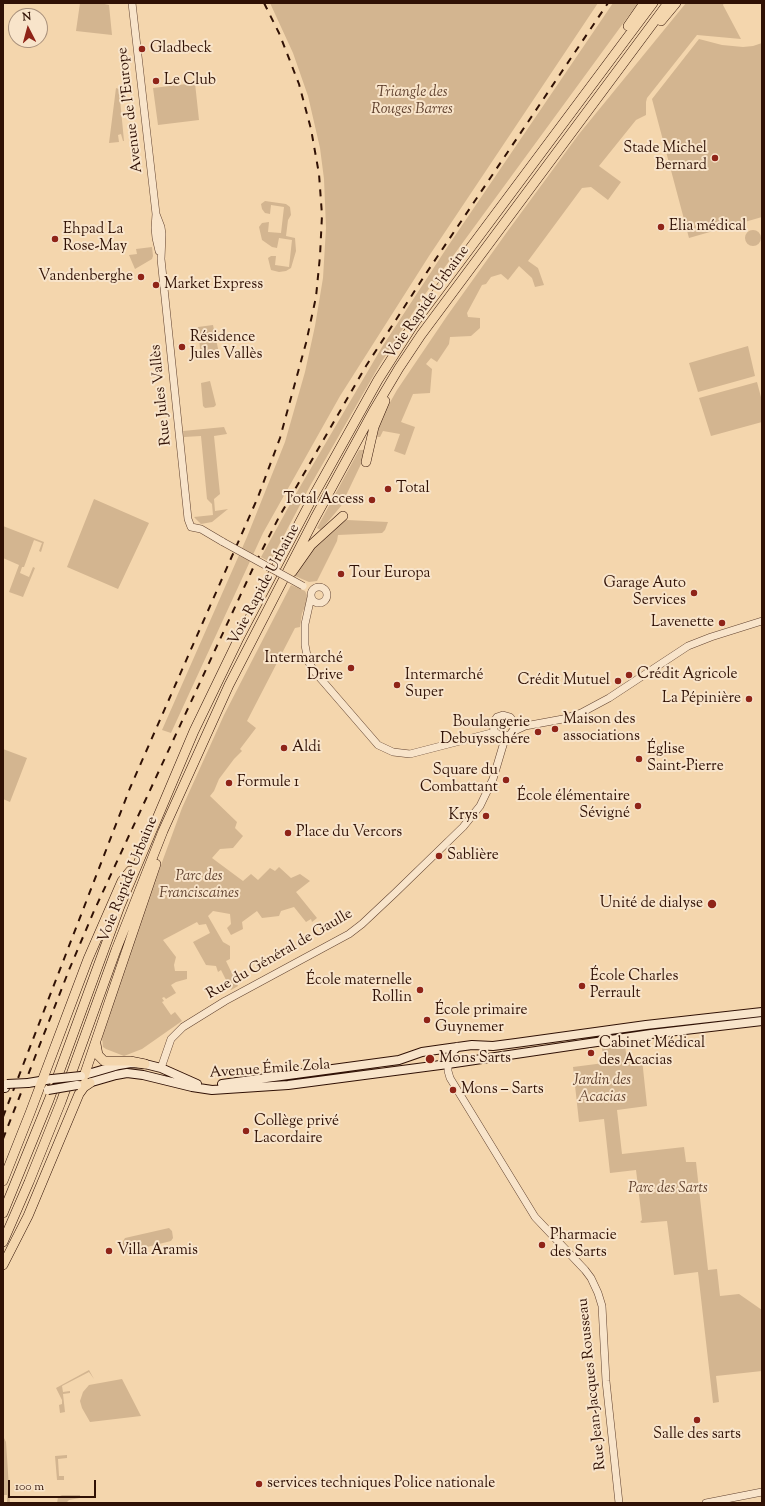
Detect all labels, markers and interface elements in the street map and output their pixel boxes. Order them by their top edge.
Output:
north arrow [8,8,48,48]
text: N [22,9,32,25]
place label: Gladbeck [150,40,212,58]
marker: Gladbeck [137,44,147,54]
street label: Avenue de l'Europe [114,46,148,174]
place label: Le Club [164,72,216,90]
marker: Le Club [151,76,161,86]
park label: Triangle des Rouges Barres [371,84,453,119]
place label: Stade Michel Bernard [623,140,707,175]
marker: Stade Michel Bernard [710,153,720,163]
place label: Elia médical [669,218,746,236]
place label: Ehpad La Rose-May [63,221,127,256]
marker: Elia médical [656,222,666,232]
marker: Ehpad La Rose-May [50,234,60,244]
street label: Voie Rapide Urbaine [382,243,474,363]
place label: Vandenberghe [38,268,133,286]
marker: Vandenberghe [136,272,146,282]
place label: Market Express [164,276,263,294]
marker: Market Express [151,280,161,290]
place label: Résidence Jules Vallès [190,329,262,364]
marker: Résidence Jules Vallès [177,342,187,352]
street label: Rue Jules Vallès [148,344,176,446]
place label: Total [396,480,430,498]
marker: Total [383,484,393,494]
place label: Total Access [283,491,364,509]
marker: Total Access [367,495,377,505]
street label: Voie Rapide Urbaine [225,521,305,649]
place label: Tour Europa [349,565,431,583]
marker: Tour Europa [336,569,346,579]
place label: Garage Auto Services [604,575,686,610]
marker: Garage Auto Services [689,588,699,598]
place label: Lavenette [651,614,714,632]
marker: Lavenette [717,618,727,628]
place label: Intermarché Drive [265,650,343,685]
marker: Intermarché Drive [346,663,356,673]
place label: Crédit Agricole [637,666,737,684]
place label: Intermarché Super [405,667,483,702]
marker: Crédit Agricole [624,670,634,680]
place label: Crédit Mutuel [517,672,610,690]
marker: Crédit Mutuel [613,676,623,686]
marker: Intermarché Super [392,680,402,690]
place label: La Pépinière [662,690,741,708]
marker: La Pépinière [744,694,754,704]
place label: Maison des associations [563,711,640,746]
place label: Boulangerie Debuysschére [440,714,530,749]
marker: Maison des associations [550,724,560,734]
marker: Boulangerie Debuysschére [533,727,543,737]
place label: Aldi [292,739,321,757]
place label: Église Saint-Pierre [647,741,724,776]
marker: Aldi [279,743,289,753]
marker: Église Saint-Pierre [634,754,644,764]
place label: Square du Combattant [420,762,498,797]
place label: Formule 1 [237,774,299,792]
marker: Square du Combattant [501,775,511,785]
marker: Formule 1 [224,778,234,788]
place label: École élémentaire Sévigné [517,788,630,823]
marker: École élémentaire Sévigné [633,801,643,811]
place label: Krys [448,807,478,825]
marker: Krys [481,811,491,821]
street label: Voie Rapide Urbaine [95,814,163,946]
place label: Place du Vercors [296,824,402,842]
marker: Place du Vercors [283,828,293,838]
place label: Sablière [447,847,499,865]
marker: Sablière [434,851,444,861]
park label: Parc des Franciscaines [159,868,239,903]
place label: Unité de dialyse [600,895,703,913]
marker: Unité de dialyse [706,898,718,910]
street label: Rue du Général de Gaulle [204,906,356,1004]
place label: École Charles Perrault [590,968,678,1003]
place label: École maternelle Rollin [306,972,412,1007]
marker: École Charles Perrault [577,981,587,991]
marker: École maternelle Rollin [415,985,425,995]
place label: École primaire Guynemer [435,1002,528,1037]
marker: École primaire Guynemer [422,1015,432,1025]
place label: Cabinet Médical des Acacias [599,1035,705,1070]
marker: Cabinet Médical des Acacias [586,1048,596,1058]
place label: Mons Sarts [439,1050,511,1068]
marker: Mons Sarts [424,1053,436,1065]
street label: Avenue Émile Zola [209,1057,331,1083]
park label: Jardin des Acacias [573,1072,631,1107]
place label: Mons – Sarts [461,1081,544,1099]
marker: Mons – Sarts [448,1085,458,1095]
place label: Collège privé Lacordaire [254,1113,339,1148]
marker: Collège privé Lacordaire [241,1126,251,1136]
park label: Parc des Sarts [628,1180,708,1198]
place label: Pharmacie des Sarts [550,1227,617,1262]
marker: Pharmacie des Sarts [537,1240,547,1250]
place label: Villa Aramis [117,1242,198,1260]
marker: Villa Aramis [104,1246,114,1256]
street label: Rue Jean-Jacques Rousseau [575,1297,611,1471]
marker: Salle des sarts [692,1415,702,1425]
place label: Salle des sarts [653,1426,741,1444]
scale bar [10,1472,98,1498]
place label: services techniques Police nationale [267,1475,495,1493]
text: 100 m [15,1478,44,1496]
marker: services techniques Police nationale [254,1479,264,1489]

